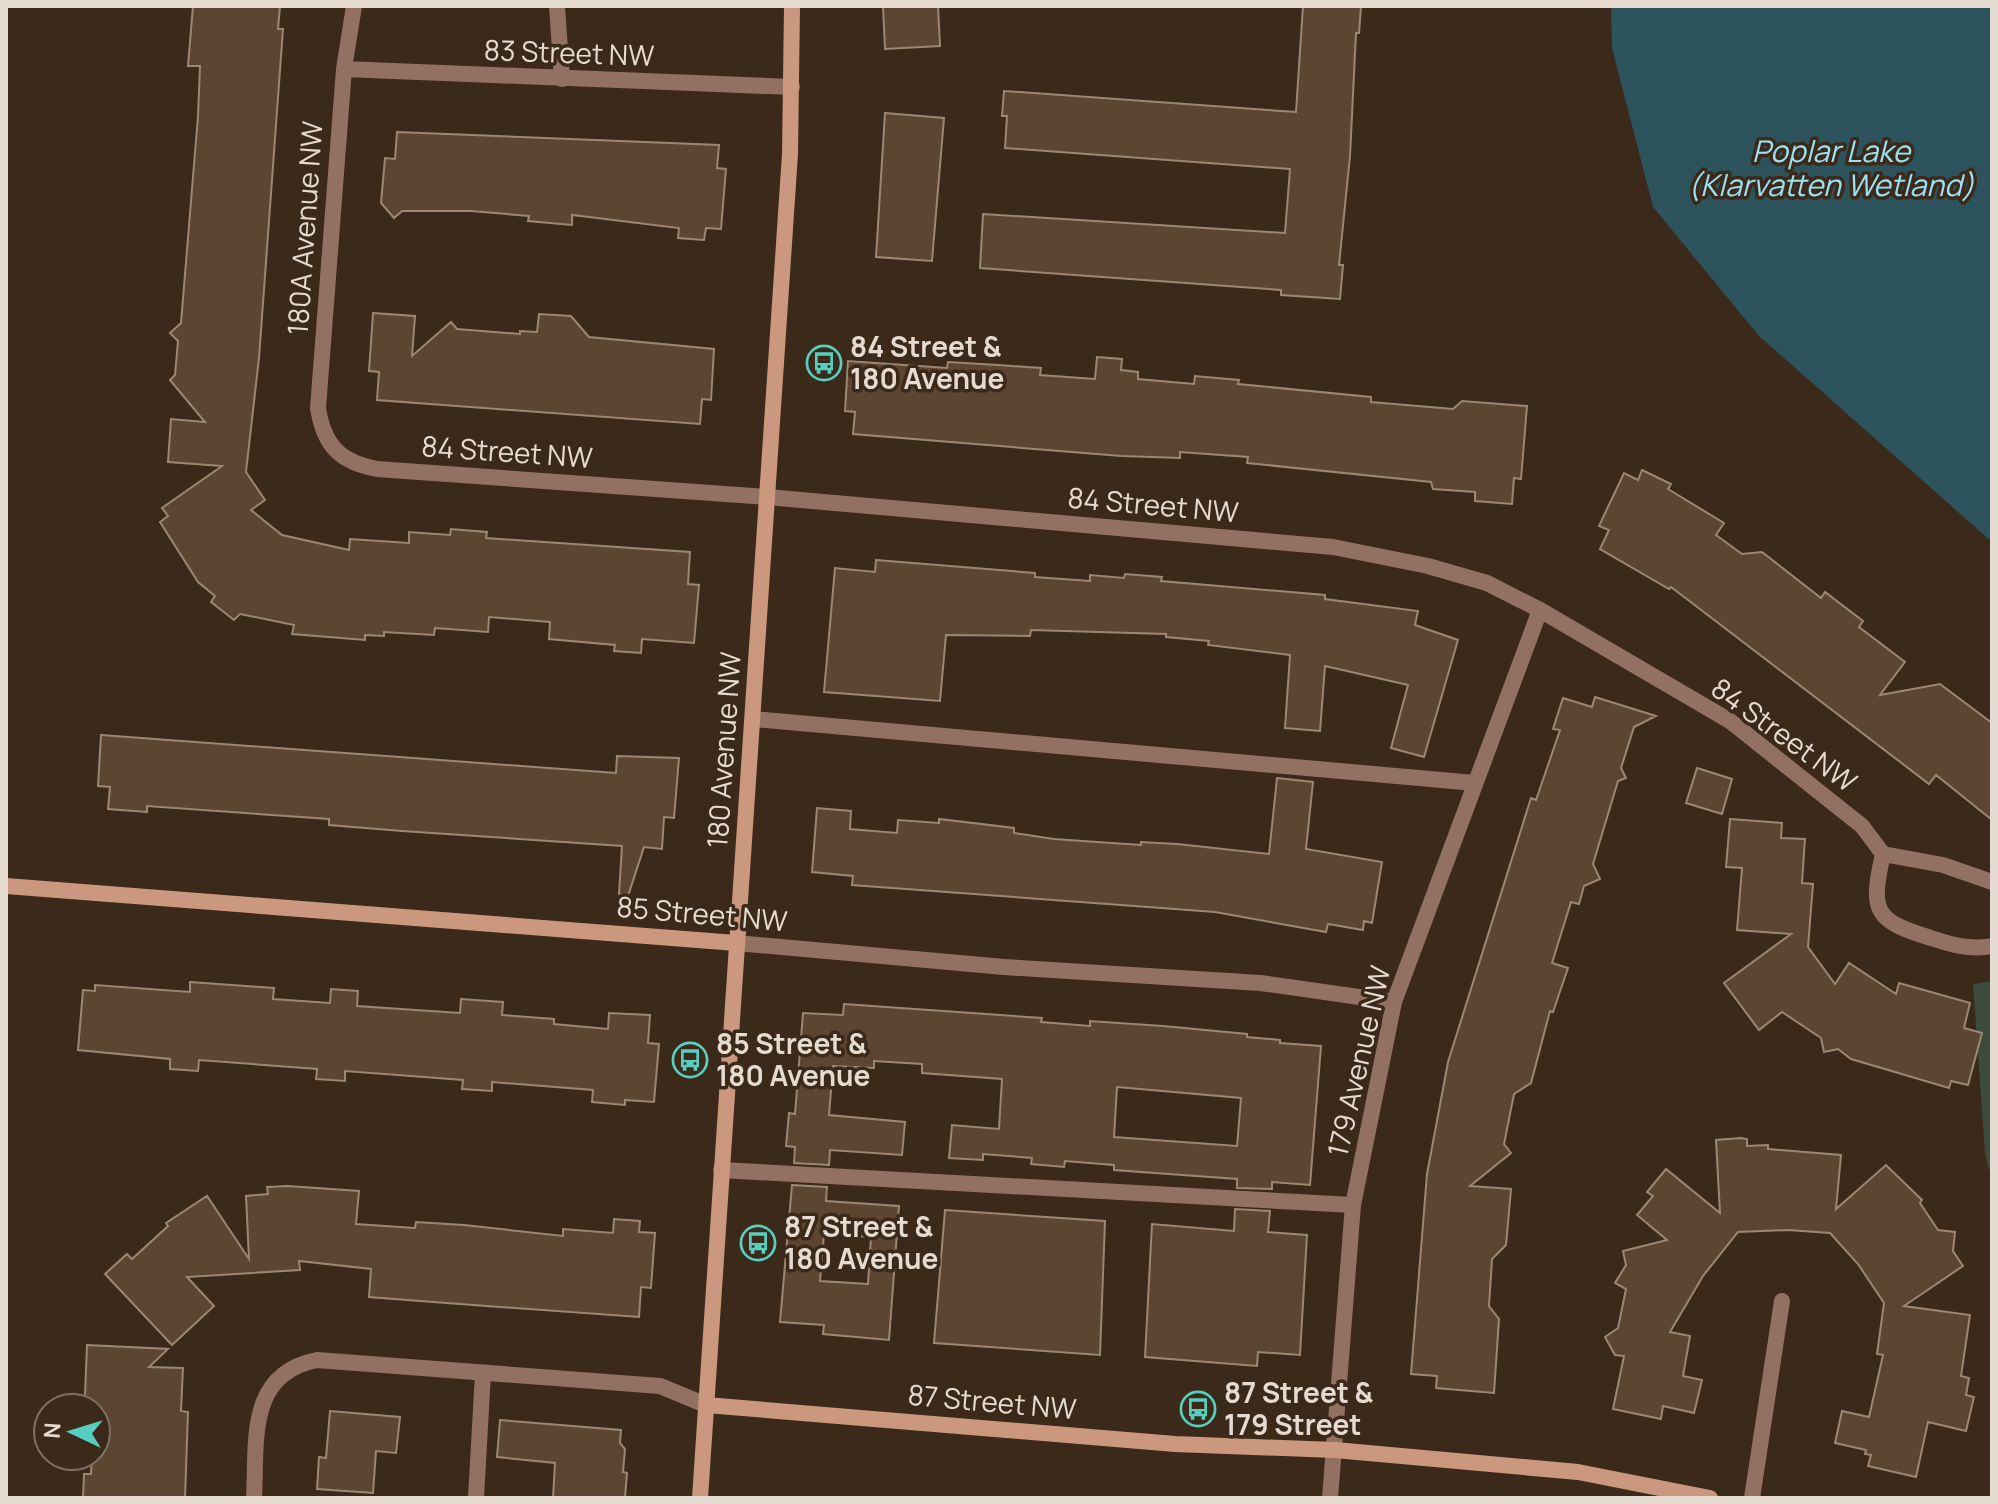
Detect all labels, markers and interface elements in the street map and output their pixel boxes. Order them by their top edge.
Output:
street label: 83 Street NW [483,30,655,74]
street label: 180A Avenue NW [278,120,330,336]
water label: Poplar Lake (Klarvatten Wetland) [1688,130,1975,205]
place label: 84 Street & 180 Avenue [850,327,1004,397]
bus stop icon: 84 Street & 180 Avenue [805,344,843,382]
street label: 84 Street NW [420,426,594,476]
street label: 84 Street NW [1066,478,1240,530]
street label: 180 Avenue NW [697,651,749,849]
street label: 84 Street NW [1704,668,1865,800]
street label: 85 Street NW [615,887,789,939]
street label: 179 Avenue NW [1318,962,1398,1160]
place label: 85 Street & 180 Avenue [716,1024,870,1094]
bus stop icon: 85 Street & 180 Avenue [671,1041,709,1079]
place label: 87 Street & 180 Avenue [784,1207,938,1277]
bus stop icon: 87 Street & 180 Avenue [739,1224,777,1262]
place label: 87 Street & 179 Street [1224,1373,1374,1443]
street label: 87 Street NW [906,1375,1078,1427]
bus stop icon: 87 Street & 179 Street [1179,1390,1217,1428]
north arrow [32,1392,112,1472]
text: N [37,1422,68,1440]

